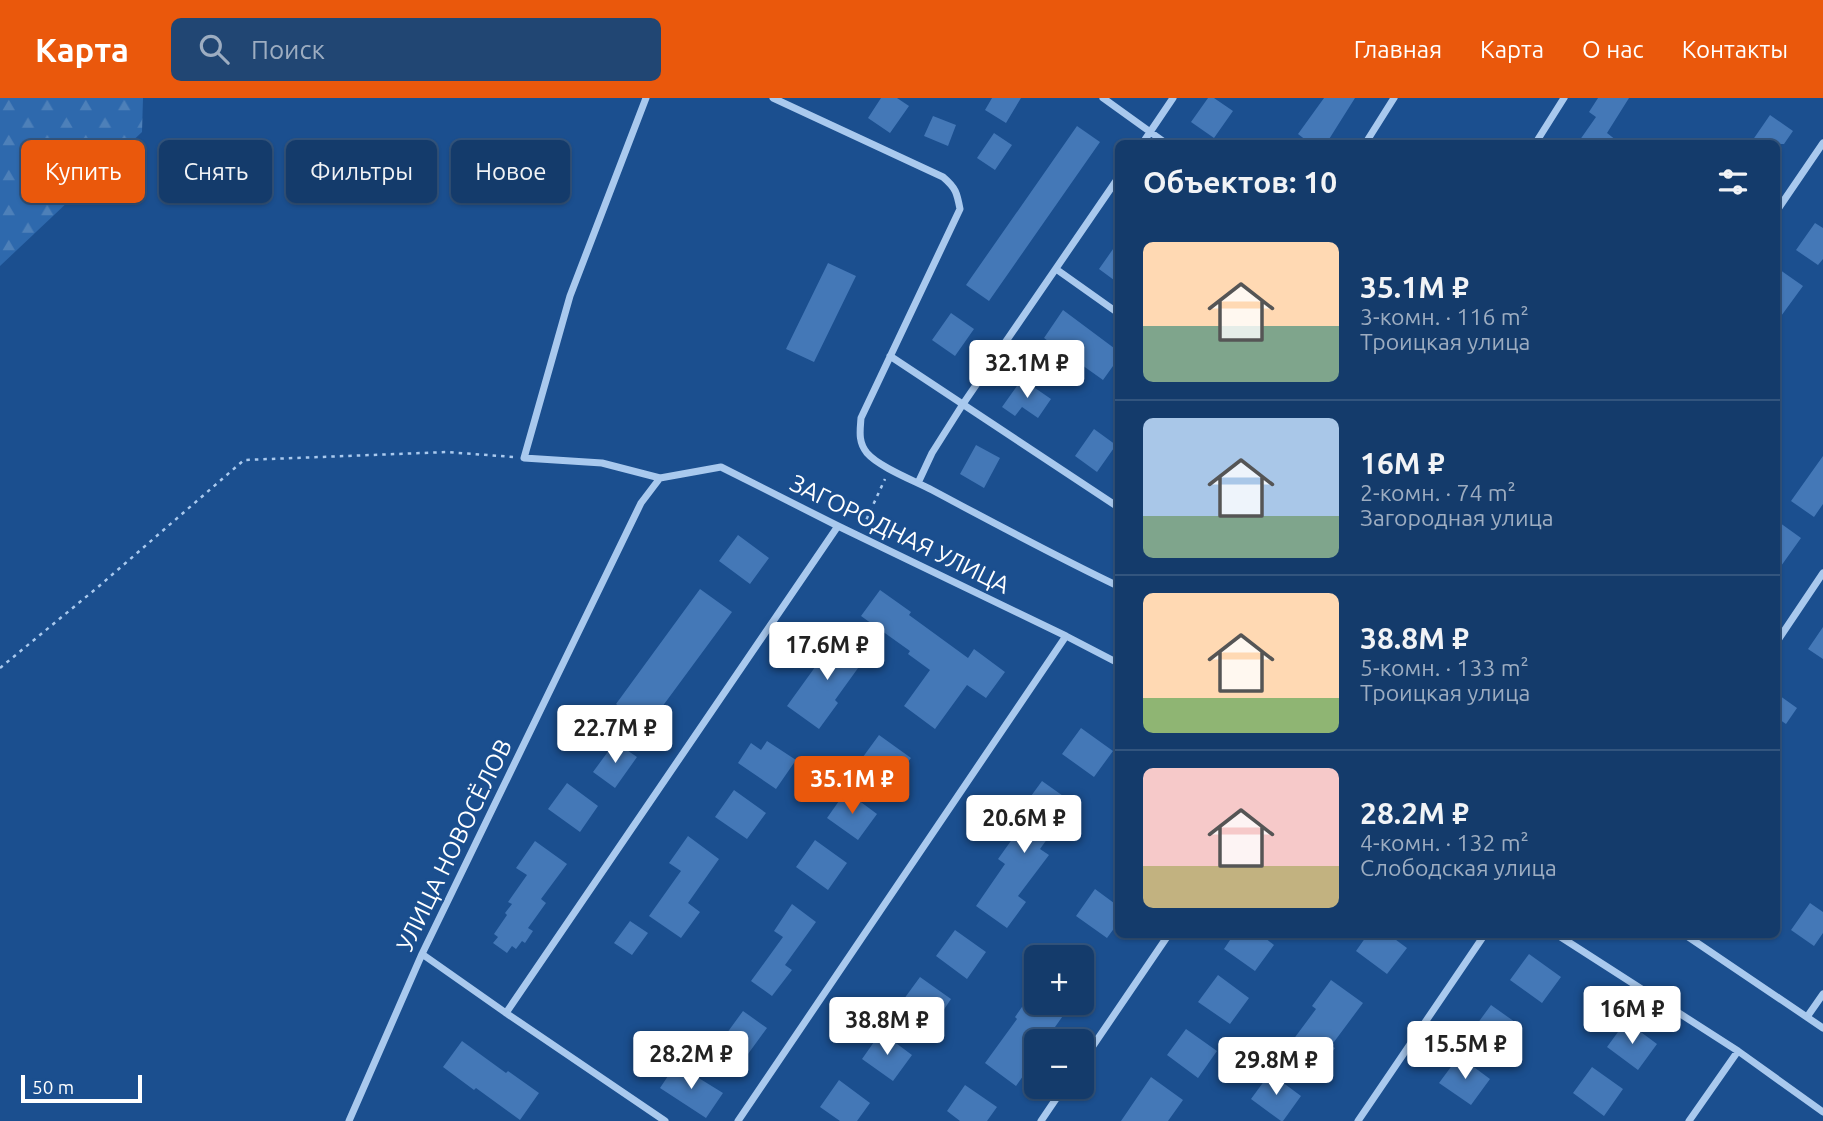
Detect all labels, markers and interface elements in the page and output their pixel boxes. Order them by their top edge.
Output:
search box [171,18,661,81]
icon: search [195,30,233,68]
text: Карта [35,31,129,68]
text: Поиск [251,35,325,64]
text: Главная [1354,36,1442,63]
text: Карта [1480,36,1544,63]
text: О нас [1582,36,1644,63]
text: Контакты [1682,36,1788,63]
chip: Купить [21,140,145,203]
chip: Снять [159,140,272,203]
chip: Фильтры [286,140,437,203]
chip: Новое [451,140,570,203]
icon: filters [1714,163,1752,201]
text: Объектов: 10 [1143,165,1337,199]
icon: home [1199,270,1283,354]
text: 35.1M ₽ [1360,270,1469,304]
text: 3-комн. · 116 m² [1360,304,1529,329]
text: Троицкая улица [1360,329,1530,354]
pin: 32.1M ₽ [962,341,1092,400]
text: 32.1M ₽ [985,350,1069,375]
icon: home [1199,446,1283,530]
text: 16M ₽ [1360,446,1445,480]
street label: ЗАГОРОДНАЯ УЛИЦА [786,469,1015,599]
text: 2-комн. · 74 m² [1360,480,1516,505]
text: Загородная улица [1360,505,1554,530]
icon: home [1199,621,1283,705]
text: 38.8M ₽ [1360,621,1469,655]
pin: 17.6M ₽ [762,622,892,682]
text: 17.6M ₽ [785,632,869,657]
text: 5-комн. · 133 m² [1360,655,1529,680]
text: Троицкая улица [1360,680,1530,705]
pin: 22.7M ₽ [550,706,680,765]
text: 22.7M ₽ [573,715,657,740]
street label: УЛИЦА НОВОСЁЛОВ [391,735,517,955]
pin: 35.1M ₽ [787,756,917,816]
text: 35.1M ₽ [810,766,894,791]
pin: 20.6M ₽ [959,796,1089,855]
icon: home [1199,796,1283,880]
text: 28.2M ₽ [1360,796,1469,830]
text: 20.6M ₽ [982,805,1066,830]
text: 4-комн. · 132 m² [1360,830,1529,855]
text: Слободская улица [1360,855,1557,880]
map controls [1024,945,1094,1099]
button: + [1024,945,1094,1015]
pin: 16M ₽ [1583,986,1681,1046]
text: 16M ₽ [1600,996,1664,1021]
pin: 38.8M ₽ [822,998,952,1057]
text: 38.8M ₽ [845,1007,929,1032]
pin: 15.5M ₽ [1400,1021,1530,1081]
button: − [1024,1029,1094,1099]
text: 15.5M ₽ [1423,1031,1507,1056]
pin: 28.2M ₽ [626,1032,756,1091]
pin: 29.8M ₽ [1211,1038,1341,1097]
text: 28.2M ₽ [649,1041,733,1066]
text: 29.8M ₽ [1234,1047,1318,1072]
scale bar [21,1072,142,1104]
text: 50 m [32,1076,74,1098]

